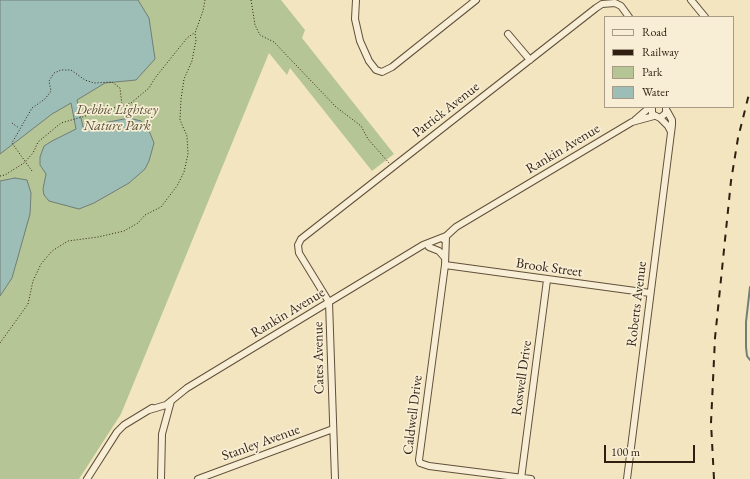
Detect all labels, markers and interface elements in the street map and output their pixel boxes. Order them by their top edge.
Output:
legend [604,16,734,108]
text: Road [642,24,667,40]
text: Railway [642,44,679,60]
text: Park [642,64,662,80]
street label: Patrick Avenue [409,79,483,141]
text: Water [642,84,669,100]
park label: Debbie Lightsey Nature Park [76,102,158,134]
street label: Rankin Avenue [523,120,603,178]
street label: Brook Street [515,255,583,281]
street label: Roberts Avenue [623,260,651,348]
street label: Rankin Avenue [248,284,328,342]
street label: Cates Avenue [310,321,328,395]
street label: Roswell Drive [508,339,536,417]
street label: Caldwell Drive [400,374,426,456]
street label: Stanley Avenue [220,421,302,465]
scale bar [606,437,697,463]
text: 100 m [611,444,640,460]

